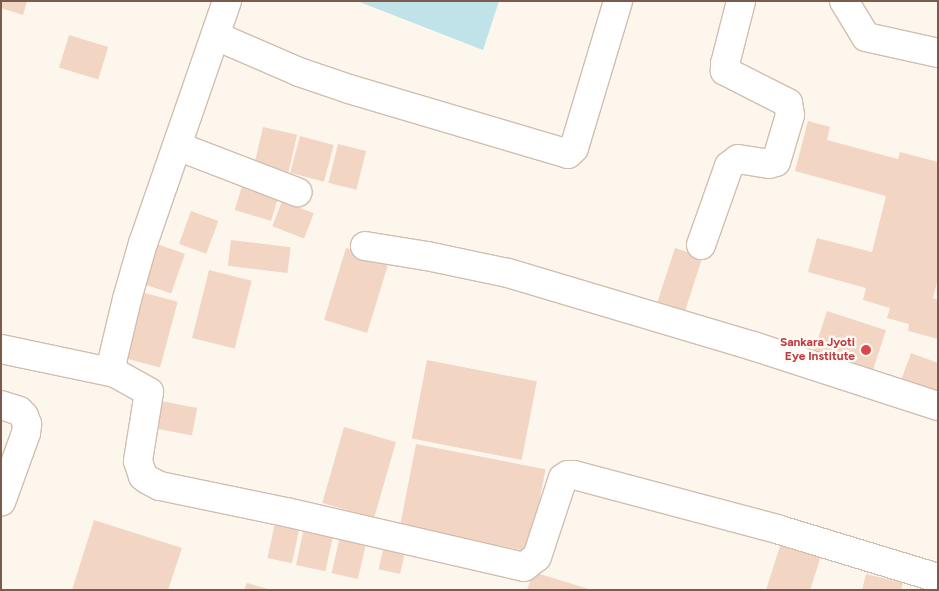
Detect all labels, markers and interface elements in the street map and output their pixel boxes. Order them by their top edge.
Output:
place label: Sankara Jyoti Eye Institute [780,336,855,364]
marker: Sankara Jyoti Eye Institute [859,343,873,357]

